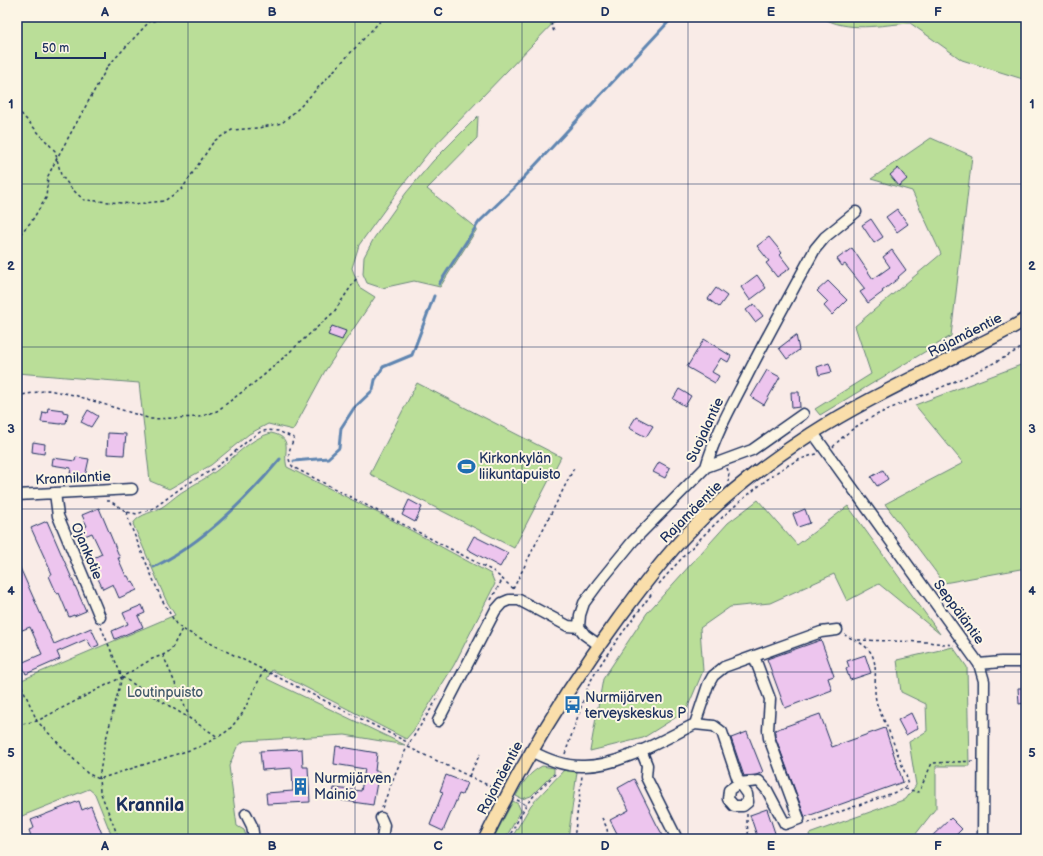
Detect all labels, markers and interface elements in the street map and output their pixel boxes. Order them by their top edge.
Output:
text: A [100,4,109,20]
text: B [267,4,277,20]
text: C [433,4,443,20]
text: D [600,4,610,20]
text: E [767,4,776,20]
text: F [934,4,942,20]
scale bar [36,34,105,60]
text: 50 m [42,41,69,56]
text: 1 [8,96,14,112]
text: 1 [1029,96,1035,112]
text: 2 [7,258,15,274]
text: 2 [1028,258,1036,274]
street label: Rajamäentie [925,309,1005,361]
street label: Suojalantie [683,395,727,465]
text: 3 [7,421,15,437]
text: 3 [1028,421,1036,437]
place label: Kirkonkylän liikuntapuisto [479,450,561,483]
sports icon: Kirkonkylän liikuntapuisto [456,456,476,476]
street label: Krannilantie [35,468,111,488]
street label: Rajamäentie [656,477,726,547]
street label: Ojankotie [67,520,107,582]
street label: Seppäläntie [930,576,988,648]
text: 4 [7,583,15,599]
text: 4 [1028,583,1036,599]
park label: Loutinpuisto [127,684,203,701]
place label: Nurmijärven terveyskeskus P [585,689,686,722]
bus stop icon: Nurmijärven terveyskeskus P [562,695,582,715]
street label: Rajamäentie [474,738,526,818]
text: 5 [7,745,15,761]
text: 5 [1028,745,1036,761]
place label: Nurmijärven Mainio [314,770,391,803]
building icon: Nurmijärven Mainio [291,776,311,796]
district label: Krannila [116,795,184,816]
text: A [100,838,109,854]
text: B [267,838,277,854]
text: C [433,838,443,854]
text: D [600,838,610,854]
text: E [767,838,776,854]
text: F [934,838,942,854]

